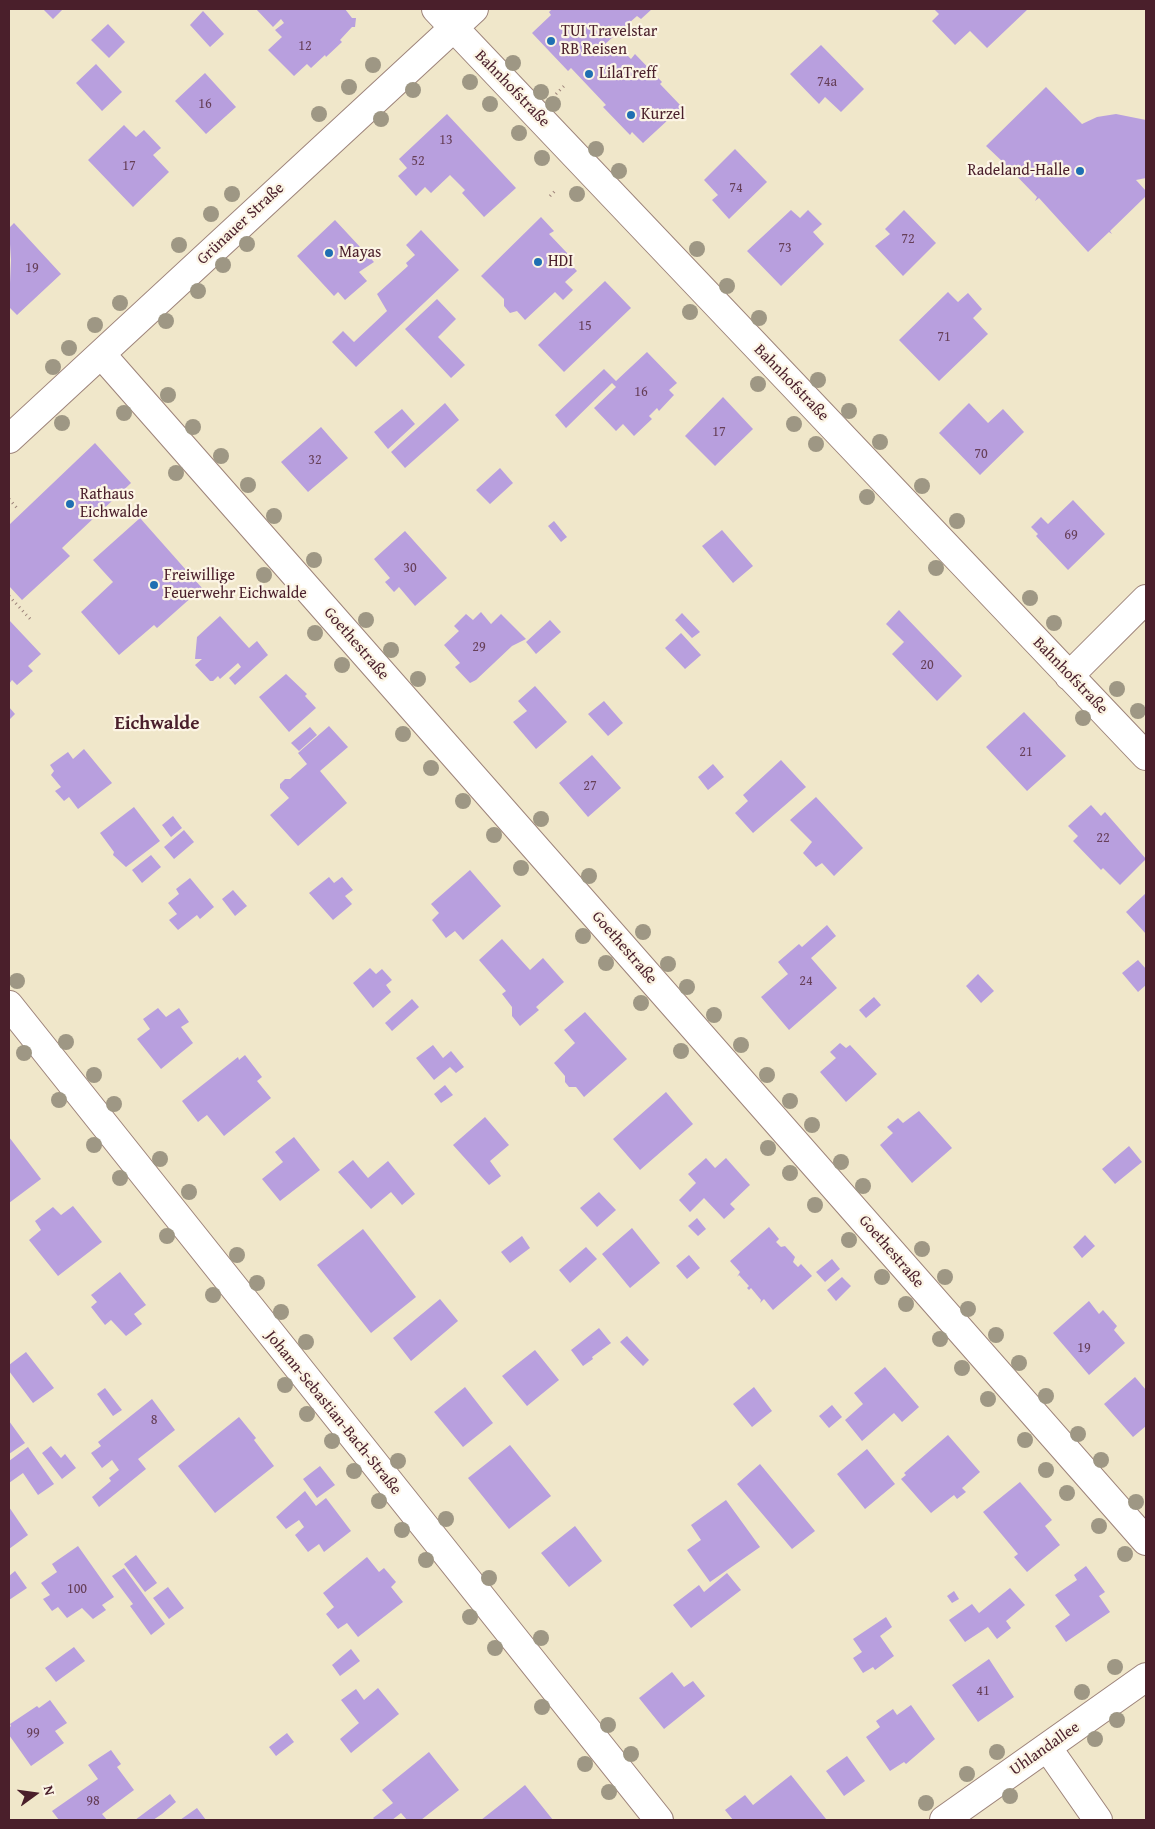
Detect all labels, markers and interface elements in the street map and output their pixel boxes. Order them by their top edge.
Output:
place label: TUI Travelstar RB Reisen [561,22,657,60]
marker: TUI Travelstar RB Reisen [545,35,557,47]
house number: 12 [298,38,312,54]
street label: Bahnhofstraße [470,46,554,132]
place label: LilaTreff [599,64,656,84]
marker: LilaTreff [583,68,595,80]
house number: 74a [817,74,837,90]
house number: 16 [198,96,212,112]
place label: Kurzel [641,105,685,125]
marker: Kurzel [625,109,637,121]
house number: 13 [439,132,453,148]
house number: 52 [411,153,425,169]
house number: 17 [122,158,136,174]
place label: Radeland-Halle [967,161,1070,181]
marker: Radeland-Halle [1074,165,1086,177]
street label: Grünauer Straße [194,179,288,269]
house number: 74 [729,180,743,196]
house number: 72 [901,231,915,247]
house number: 73 [778,240,792,256]
place label: Mayas [339,243,381,263]
marker: Mayas [323,247,335,259]
place label: HDI [548,252,573,272]
marker: HDI [532,256,544,268]
house number: 19 [25,260,39,276]
house number: 15 [578,318,592,334]
house number: 71 [937,329,951,345]
street label: Bahnhofstraße [749,340,833,426]
house number: 16 [634,384,648,400]
house number: 17 [712,424,726,440]
house number: 70 [974,446,988,462]
house number: 32 [308,452,322,468]
place label: Rathaus Eichwalde [80,485,148,523]
marker: Rathaus Eichwalde [64,498,76,510]
house number: 69 [1064,527,1078,543]
house number: 30 [403,560,417,576]
place label: Freiwillige Feuerwehr Eichwalde [164,566,307,604]
marker: Freiwillige Feuerwehr Eichwalde [148,579,160,591]
street label: Goethestraße [319,604,393,684]
street label: Bahnhofstraße [1028,633,1112,719]
house number: 29 [472,639,486,655]
house number: 20 [920,657,934,673]
district label: Eichwalde [114,713,200,735]
house number: 21 [1019,744,1033,760]
house number: 27 [583,778,597,794]
house number: 22 [1096,830,1110,846]
street label: Goethestraße [587,908,661,988]
house number: 24 [799,973,813,989]
street label: Goethestraße [854,1212,928,1292]
street label: Johann-Sebastian-Bach-Straße [261,1327,405,1499]
house number: 19 [1077,1340,1091,1356]
house number: 8 [151,1412,157,1428]
house number: 100 [67,1581,87,1597]
house number: 41 [976,1683,990,1699]
street label: Uhlandallee [1006,1718,1084,1780]
house number: 99 [26,1725,40,1741]
north arrow [10,1769,60,1819]
text: N [39,1783,60,1797]
house number: 98 [86,1793,100,1809]

